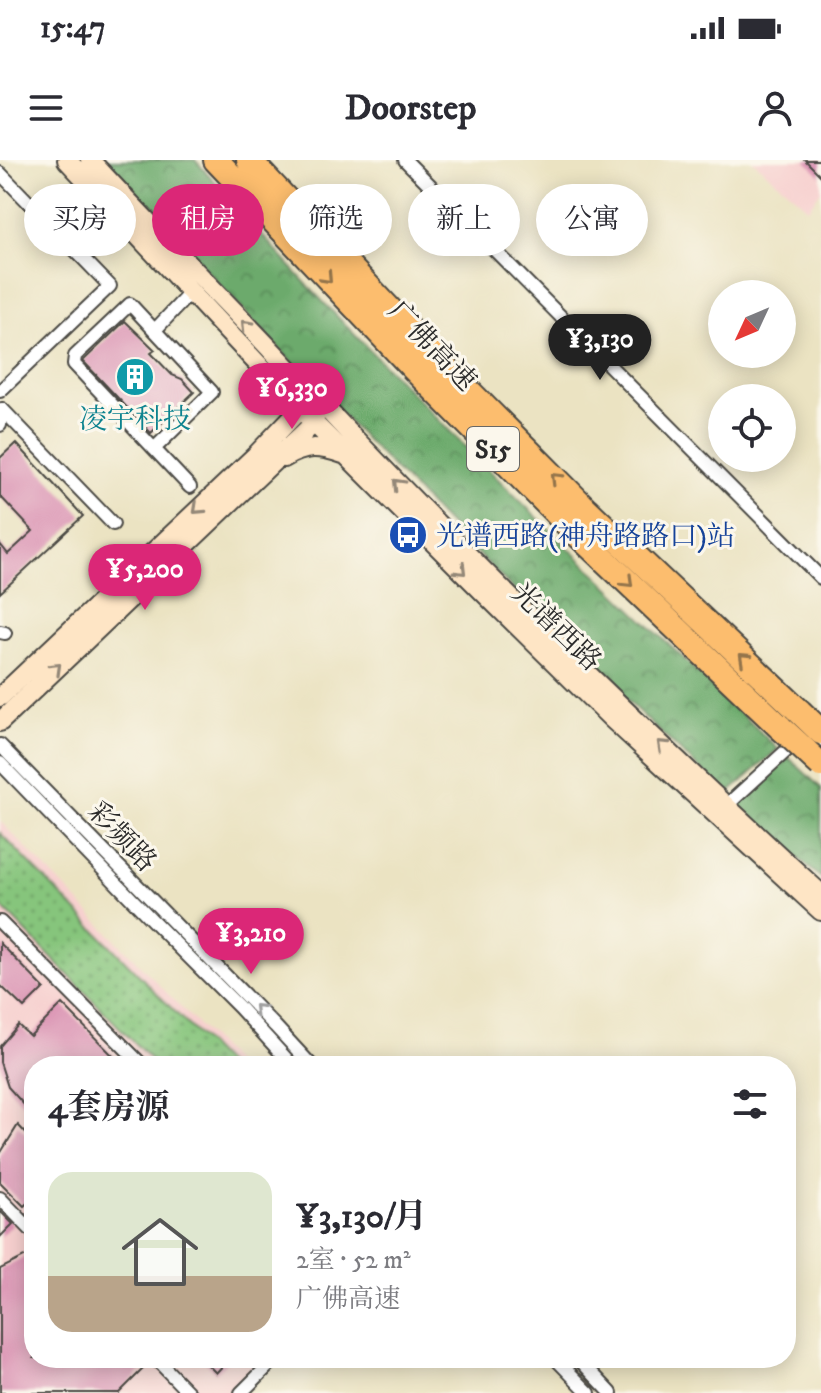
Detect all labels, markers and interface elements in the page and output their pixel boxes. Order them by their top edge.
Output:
text: 15:47 [40,10,106,47]
icon: menu [24,86,68,130]
text: Doorstep [345,86,476,131]
icon: person [753,86,797,130]
chip: 买房 [24,184,136,256]
chip: 租房 [152,184,264,256]
chip: 筛选 [280,184,392,256]
chip: 新上 [408,184,520,256]
chip: 公寓 [536,184,648,256]
one-way arrow [318,269,332,283]
north arrow [708,280,796,368]
map controls [708,280,796,472]
street label: 广佛高速 [380,294,483,398]
pin: ¥3,130 [535,314,665,382]
one-way arrow [242,319,256,334]
text: ¥3,130 [566,323,634,356]
building icon: 凌宇科技 [114,356,156,398]
pin: ¥6,330 [227,363,357,431]
text: ¥6,330 [256,372,328,405]
button: locate [708,384,796,472]
place label: 凌宇科技 [79,402,191,437]
road number: S15 [467,427,519,471]
one-way arrow [551,473,565,487]
one-way arrow [392,479,407,493]
one-way arrow [192,499,207,513]
bus stop icon: 光谱西路(神舟路路口)站 [387,514,429,556]
place label: 光谱西路(神舟路路口)站 [436,519,735,554]
pin: ¥5,200 [80,544,210,612]
text: ¥5,200 [106,553,184,586]
one-way arrow [451,561,466,575]
one-way arrow [619,573,633,587]
street label: 光谱西路 [504,576,608,679]
one-way arrow [739,653,753,667]
one-way arrow [47,662,61,677]
one-way arrow [657,740,671,754]
street label: 彩频路 [80,795,164,879]
pin: ¥3,210 [186,908,316,976]
text: ¥3,210 [216,917,286,950]
one-way arrow [253,1004,268,1018]
icon: filters [728,1082,772,1126]
text: 4套房源 [48,1087,170,1129]
text: ¥3,130/月 [296,1196,427,1238]
icon: home [112,1204,208,1300]
text: 2室 · 52 m² [296,1244,411,1277]
text: 广佛高速 [296,1283,400,1316]

